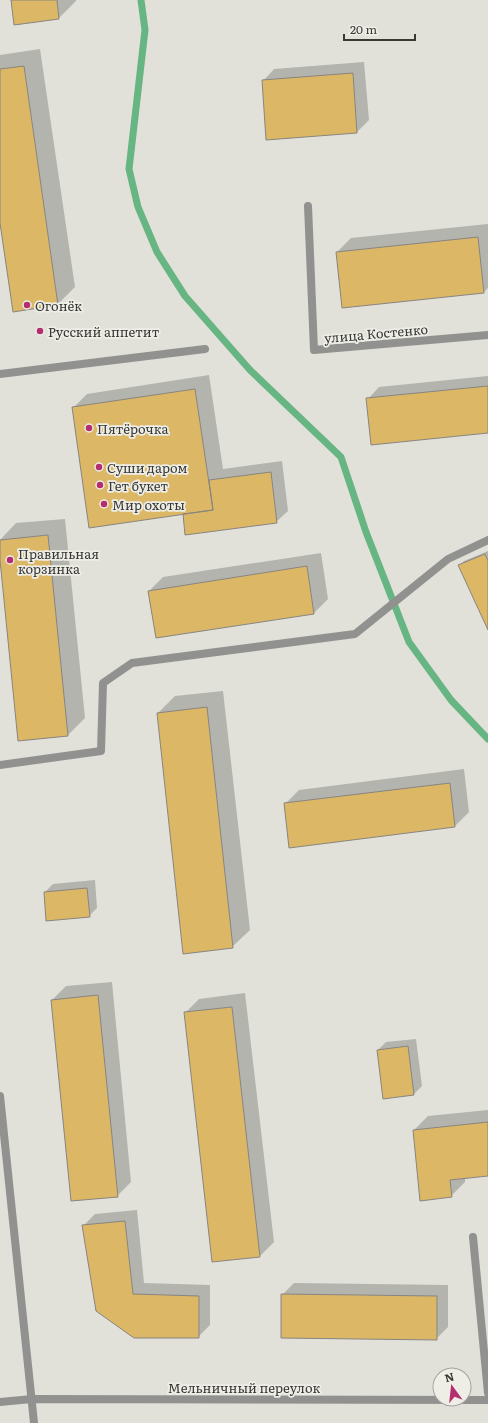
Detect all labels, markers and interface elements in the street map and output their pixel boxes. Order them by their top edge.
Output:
scale bar [344,16,415,42]
text: 20 m [350,20,377,38]
place label: Огонёк [35,296,82,315]
marker: Огонёк [22,300,32,310]
street label: улица Костенко [323,319,429,347]
place label: Русский аппетит [48,322,160,341]
marker: Русский аппетит [35,326,45,336]
place label: Пятёрочка [97,419,169,438]
marker: Пятёрочка [84,423,94,433]
place label: Суши даром [107,458,188,477]
marker: Суши даром [94,462,104,472]
place label: Гет букет [108,476,169,495]
marker: Гет букет [95,480,105,490]
place label: Мир охоты [112,495,185,514]
marker: Мир охоты [99,499,109,509]
place label: Правильная корзинка [18,544,99,578]
marker: Правильная корзинка [5,555,15,565]
north arrow [432,1367,472,1407]
text: N [443,1367,456,1385]
street label: Мельничный переулок [168,1378,321,1397]

